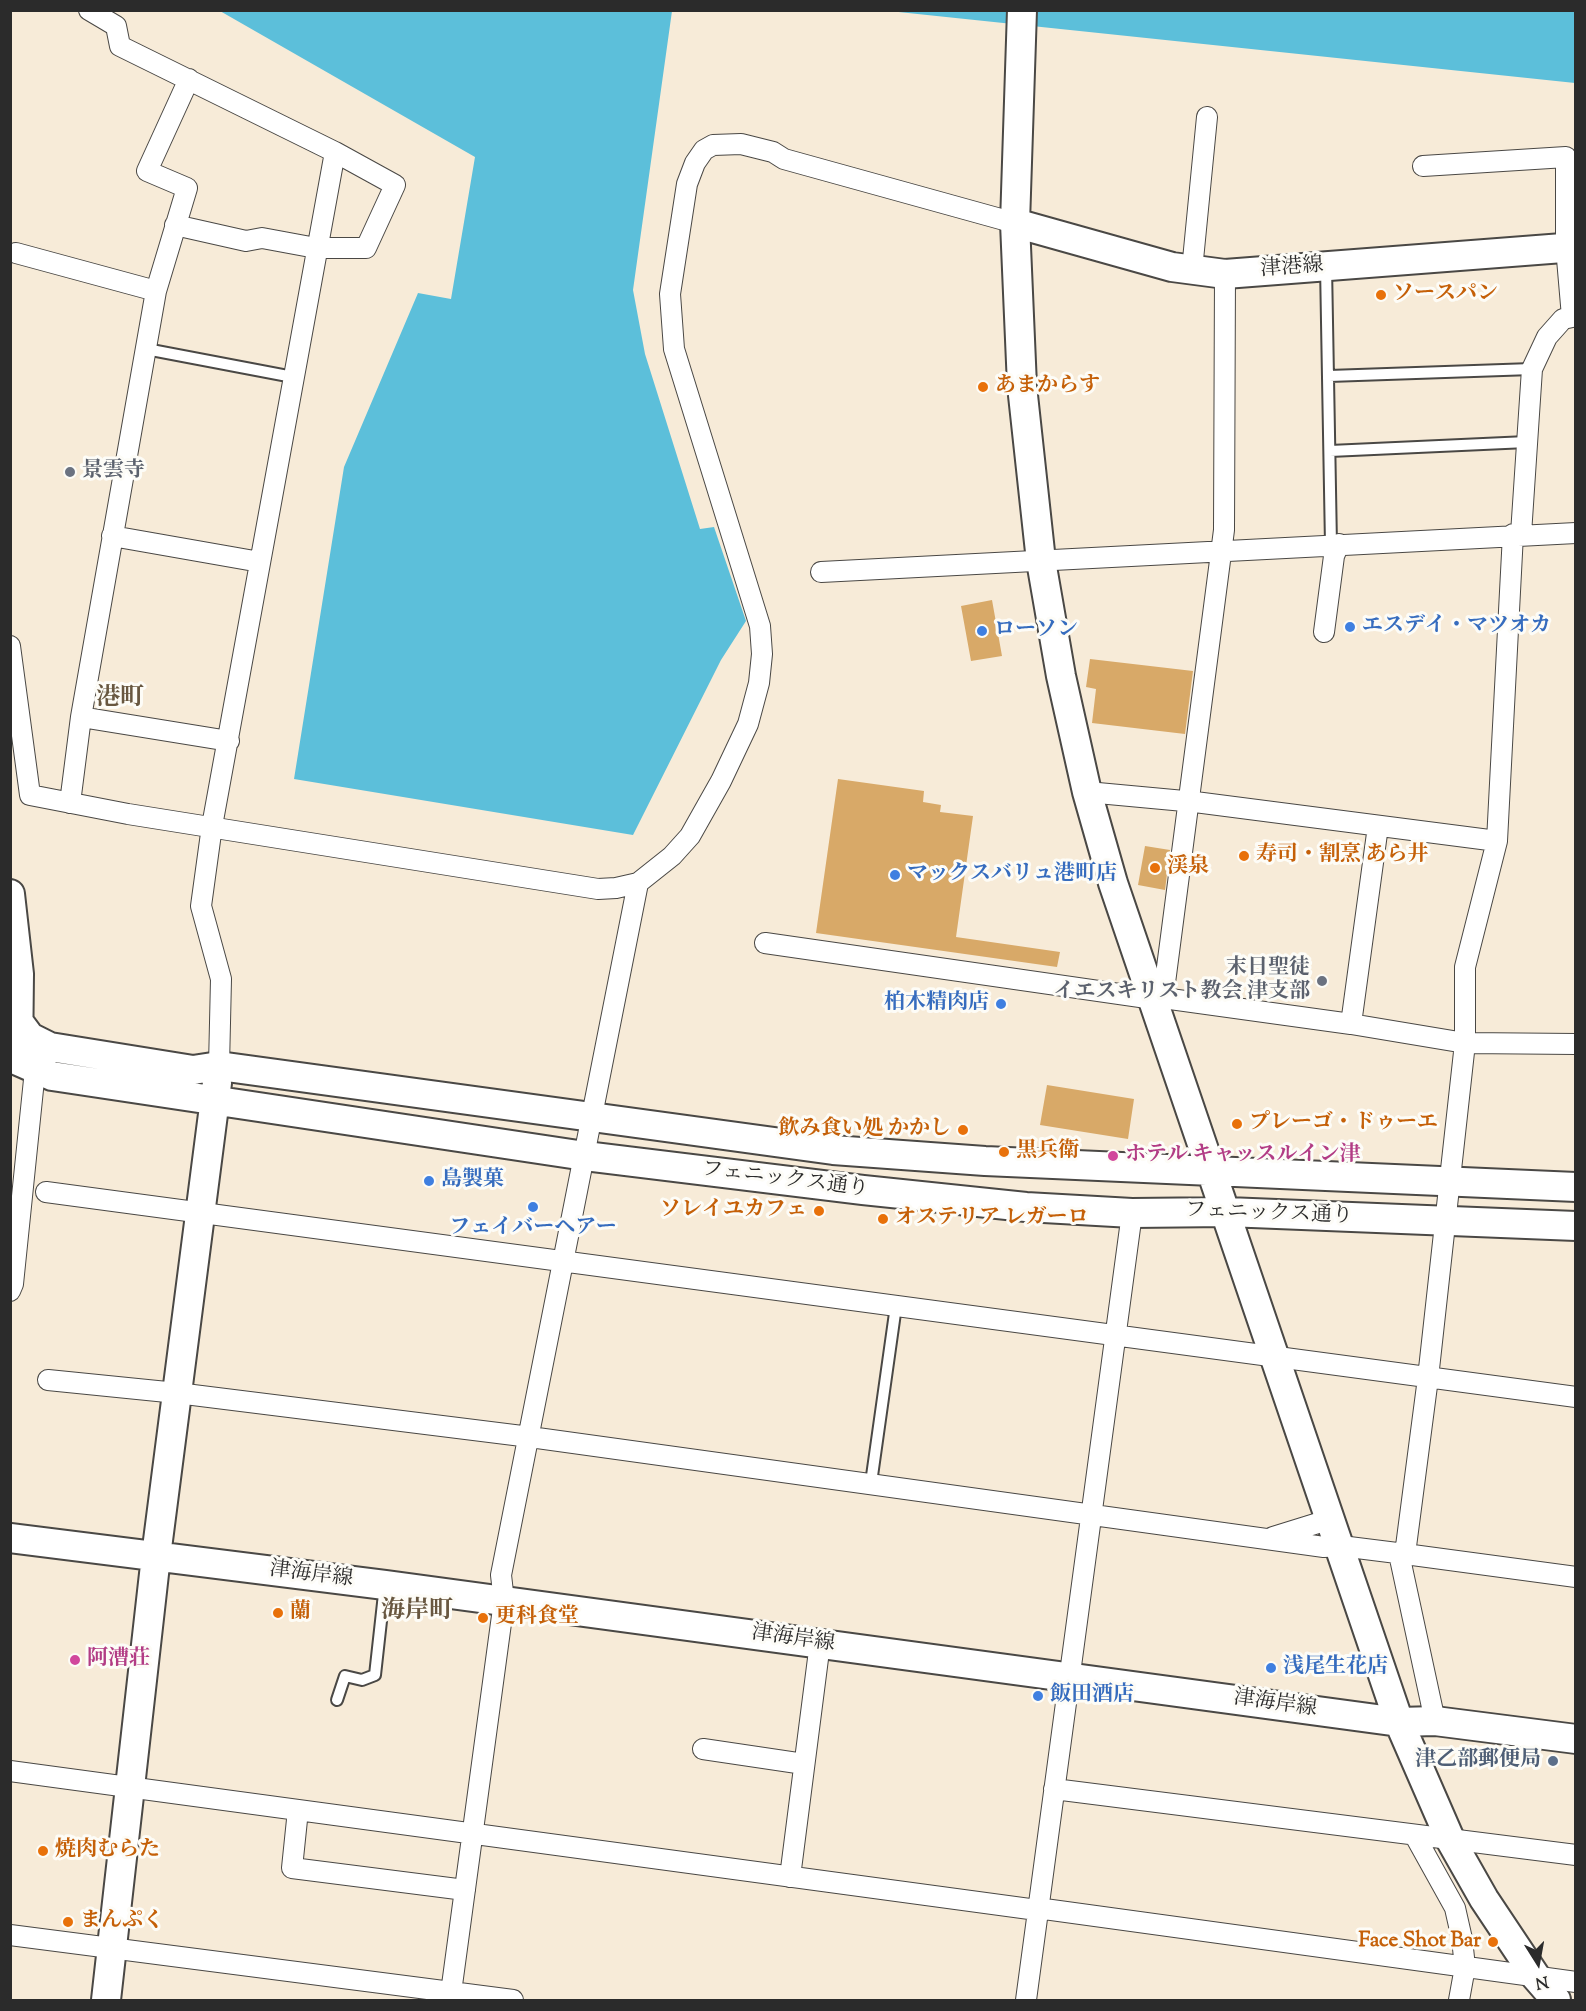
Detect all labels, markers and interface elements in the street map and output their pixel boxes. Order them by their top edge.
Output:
street label: 津港線 [1260,254,1324,284]
place label: ソースパン [1393,282,1498,308]
marker: ソースパン [1374,288,1388,302]
place label: あまからす [995,374,1100,400]
marker: あまからす [976,380,990,394]
place label: 景雲寺 [82,459,145,485]
marker: 景雲寺 [63,465,77,479]
place label: エスデイ・マツオカ [1362,614,1551,640]
place label: ローソン [994,618,1078,644]
marker: エスデイ・マツオカ [1343,620,1357,634]
marker: ローソン [975,624,989,638]
district label: 港町 [96,686,144,714]
place label: 寿司・割烹 あら井 [1256,843,1428,869]
marker: 寿司・割烹 あら井 [1237,849,1251,863]
place label: 渓泉 [1167,855,1209,881]
marker: 渓泉 [1148,861,1162,875]
place label: マックスバリュ港町店 [907,862,1117,888]
marker: マックスバリュ港町店 [888,868,902,882]
place label: 末日聖徒 イエスキリスト教会 津支部 [1054,956,1310,1006]
marker: 末日聖徒 イエスキリスト教会 津支部 [1315,974,1329,988]
place label: 柏木精肉店 [884,991,989,1017]
marker: 柏木精肉店 [994,997,1008,1011]
place label: プレーゴ・ドゥーエ [1249,1111,1438,1137]
place label: 飲み食い処 かかし [779,1117,951,1143]
marker: プレーゴ・ドゥーエ [1230,1117,1244,1131]
marker: 飲み食い処 かかし [956,1123,970,1137]
place label: 黒兵衛 [1016,1139,1079,1165]
place label: ホテル キャッスルイン津 [1125,1143,1360,1169]
marker: 黒兵衛 [997,1145,1011,1159]
marker: ホテル キャッスルイン津 [1106,1149,1120,1163]
street label: フェニックス通り [700,1158,870,1204]
place label: 島製菓 [441,1168,504,1194]
marker: 島製菓 [422,1174,436,1188]
place label: ソレイユカフェ [660,1198,807,1224]
street label: フェニックス通り [1185,1199,1353,1231]
marker: フェイバーヘアー [526,1200,540,1214]
marker: ソレイユカフェ [812,1204,826,1218]
place label: オステリア レガーロ [895,1206,1088,1232]
marker: オステリア レガーロ [876,1212,890,1226]
place label: フェイバーヘアー [449,1216,617,1242]
street label: 津海岸線 [268,1558,354,1594]
district label: 海岸町 [381,1599,453,1627]
place label: 蘭 [290,1600,311,1626]
place label: 更科食堂 [495,1605,579,1631]
marker: 蘭 [271,1606,285,1620]
marker: 更科食堂 [476,1611,490,1625]
street label: 津海岸線 [750,1622,836,1658]
place label: 阿漕荘 [87,1647,150,1673]
marker: 阿漕荘 [68,1653,82,1667]
place label: 浅尾生花店 [1283,1655,1388,1681]
marker: 浅尾生花店 [1264,1661,1278,1675]
place label: 飯田酒店 [1050,1683,1134,1709]
street label: 津海岸線 [1232,1687,1318,1723]
marker: 飯田酒店 [1031,1689,1045,1703]
place label: 津乙部郵便局 [1415,1748,1541,1774]
marker: 津乙部郵便局 [1546,1754,1560,1768]
place label: 焼肉むらた [55,1838,160,1864]
marker: 焼肉むらた [36,1844,50,1858]
place label: まんぷく [80,1909,164,1935]
marker: まんぷく [61,1915,75,1929]
place label: Face Shot Bar [1358,1929,1481,1955]
north arrow [1508,1933,1568,1993]
marker: Face Shot Bar [1486,1935,1500,1949]
text: N [1533,1969,1550,1994]

